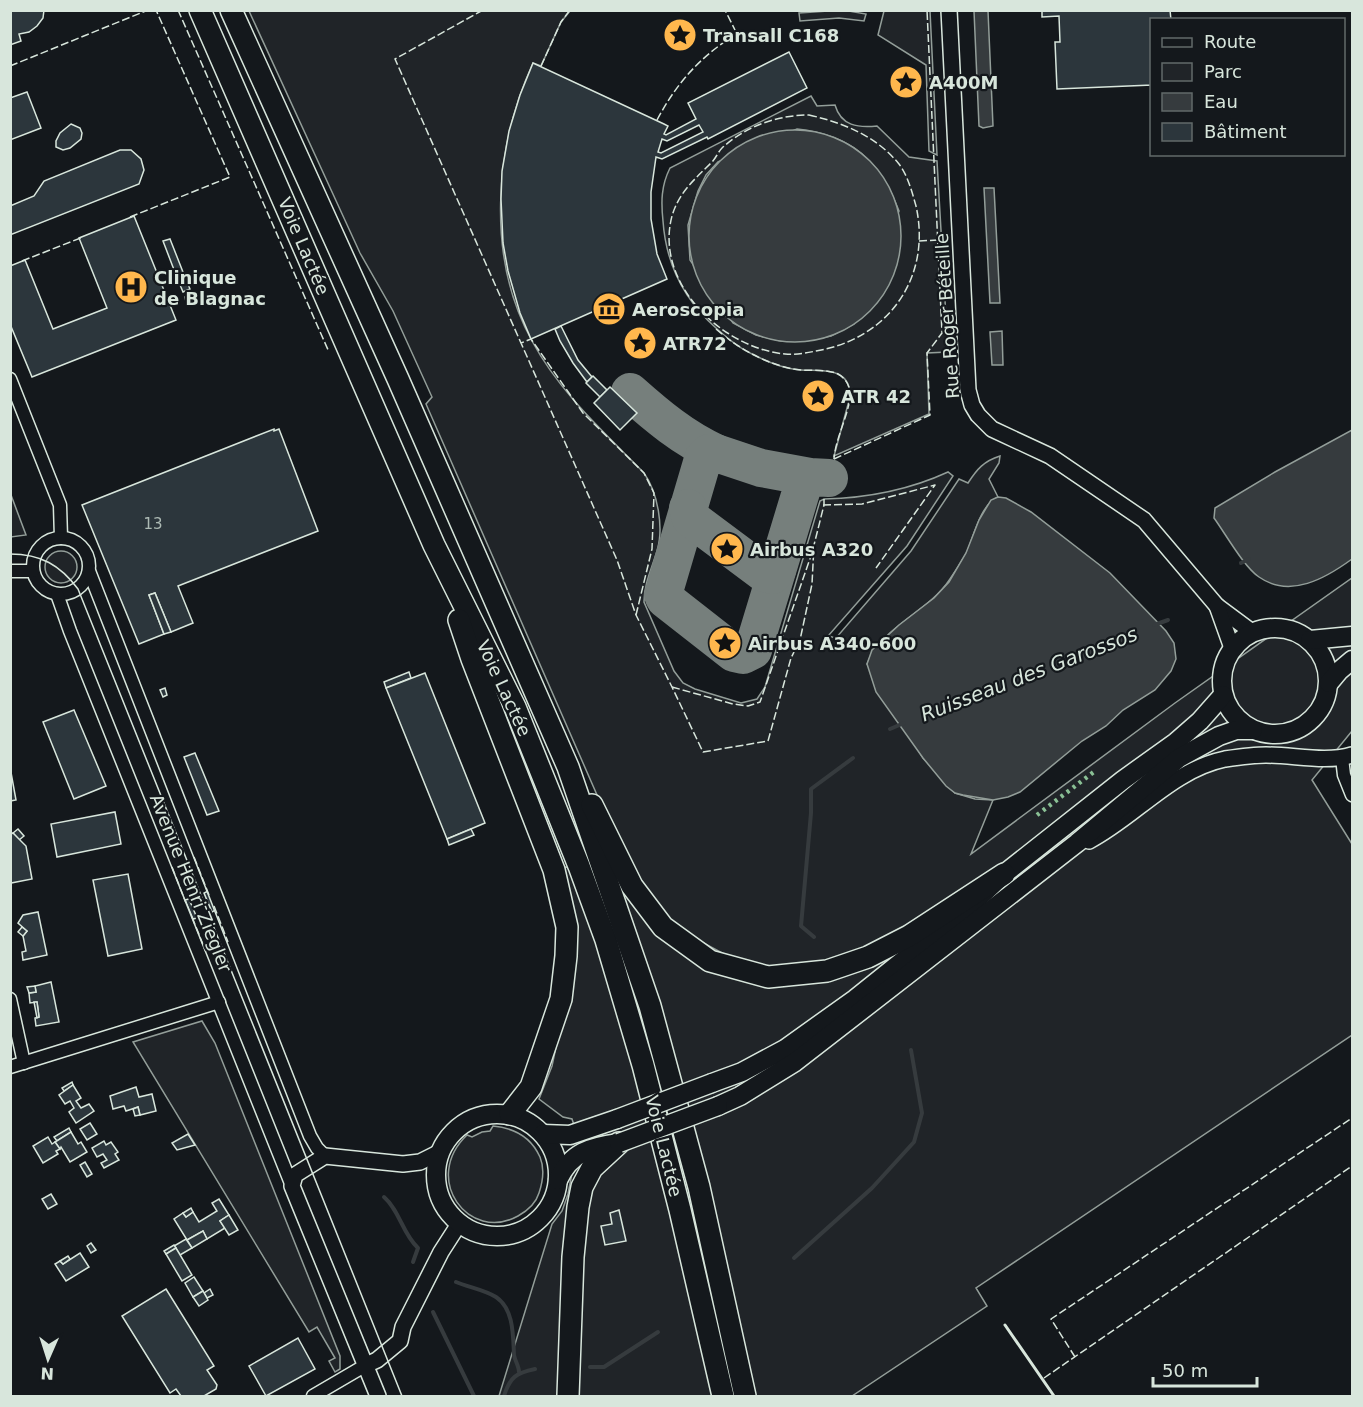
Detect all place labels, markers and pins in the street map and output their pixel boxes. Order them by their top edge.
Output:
place icon: Transall C168 [662,17,698,53]
place label: Transall C168 [703,25,839,46]
place icon: A400M [888,64,924,100]
place label: A400M [929,72,998,93]
place label: Clinique de Blagnac [154,267,266,309]
hospital icon: Clinique de Blagnac [113,269,149,305]
museum icon: Aeroscopia [591,291,627,327]
place label: Aeroscopia [632,299,744,320]
place icon: ATR72 [622,325,658,361]
place label: ATR72 [663,333,727,354]
place icon: ATR 42 [800,378,836,414]
place label: ATR 42 [841,386,911,407]
place icon: Airbus A320 [709,531,745,567]
place label: Airbus A320 [750,539,873,560]
place icon: Airbus A340-600 [707,625,743,661]
place label: Airbus A340-600 [748,633,916,654]

